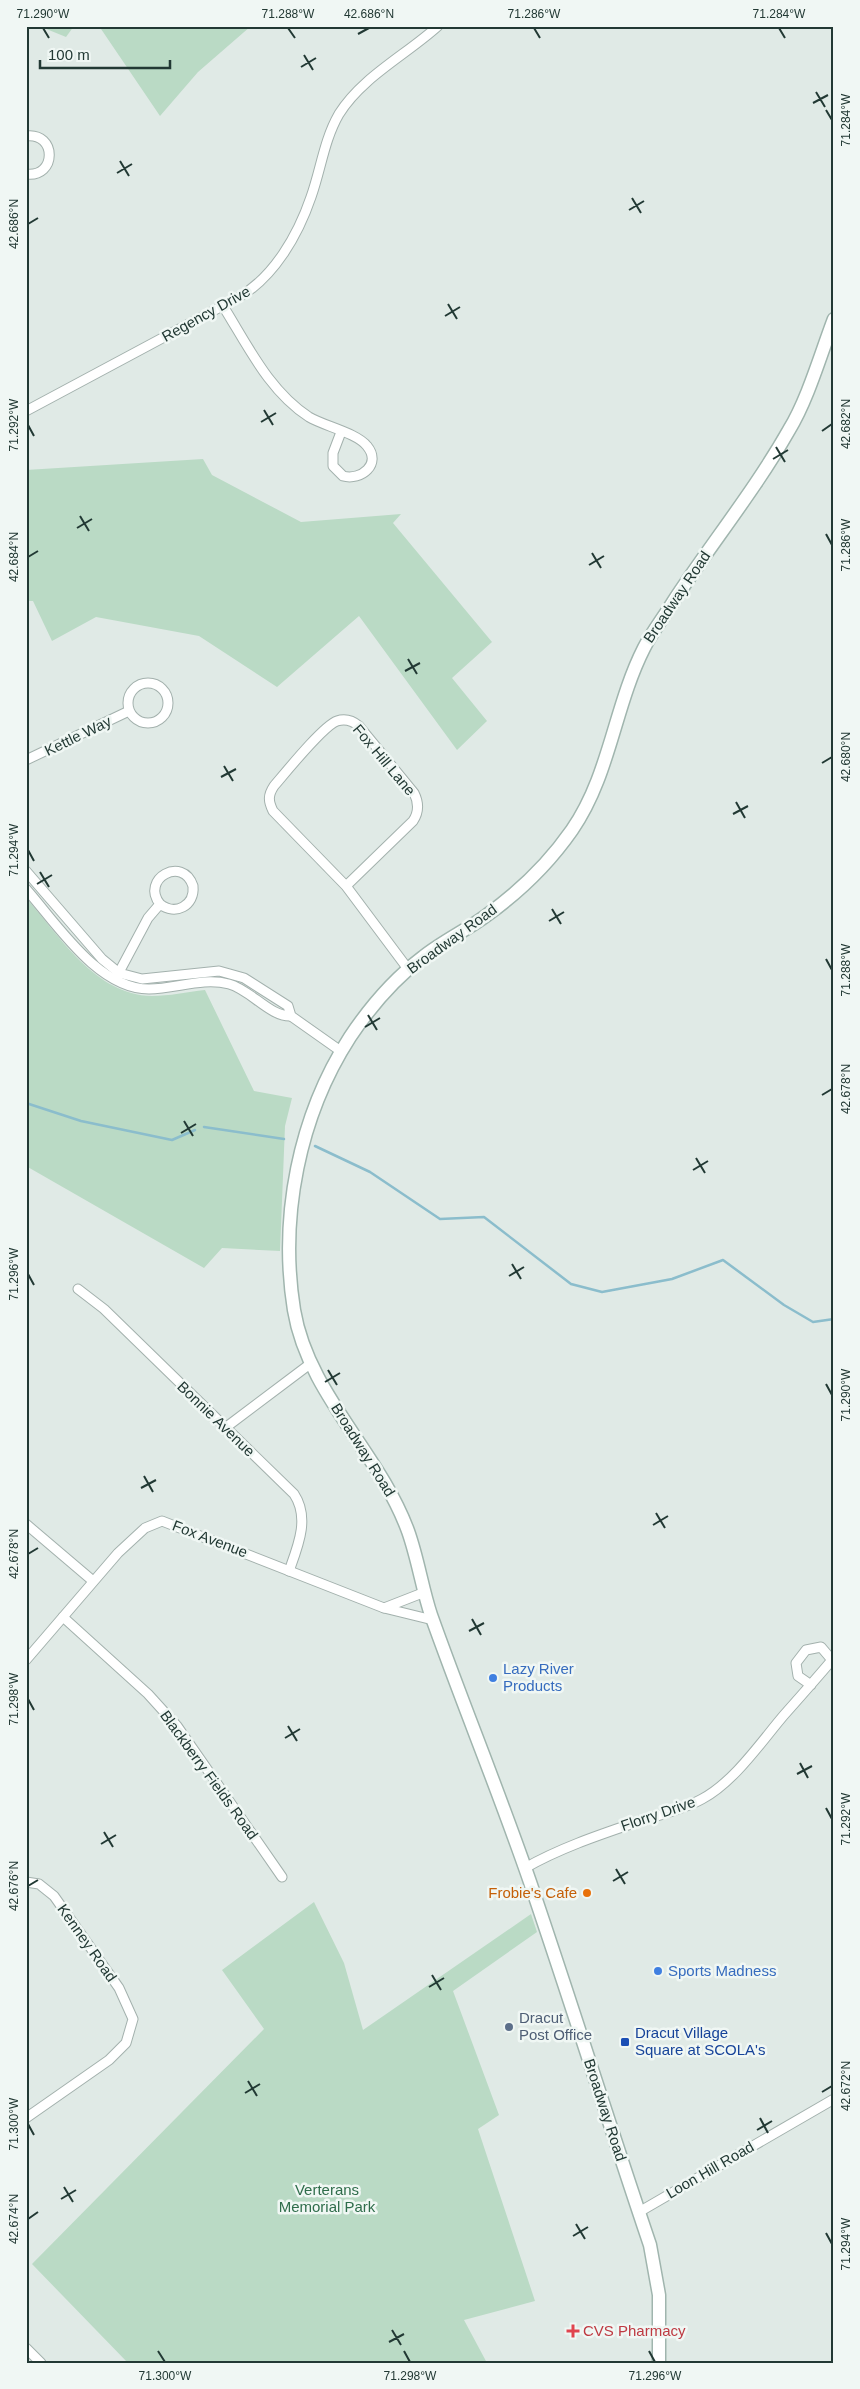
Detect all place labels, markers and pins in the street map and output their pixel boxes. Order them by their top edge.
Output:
place label: Lazy River Products [503,1660,574,1694]
marker: Lazy River Products [487,1672,499,1684]
place label: Frobie's Cafe [488,1884,577,1901]
marker: Frobie's Cafe [581,1887,593,1899]
place label: Sports Madness [668,1962,776,1979]
marker: Sports Madness [652,1965,664,1977]
place label: Dracut Post Office [519,2009,592,2043]
marker: Dracut Post Office [503,2021,515,2033]
place label: Dracut Village Square at SCOLA's [635,2024,765,2058]
marker: Dracut Village Square at SCOLA's [619,2036,631,2048]
place label: CVS Pharmacy [583,2322,686,2339]
marker: CVS Pharmacy [567,2325,579,2337]

